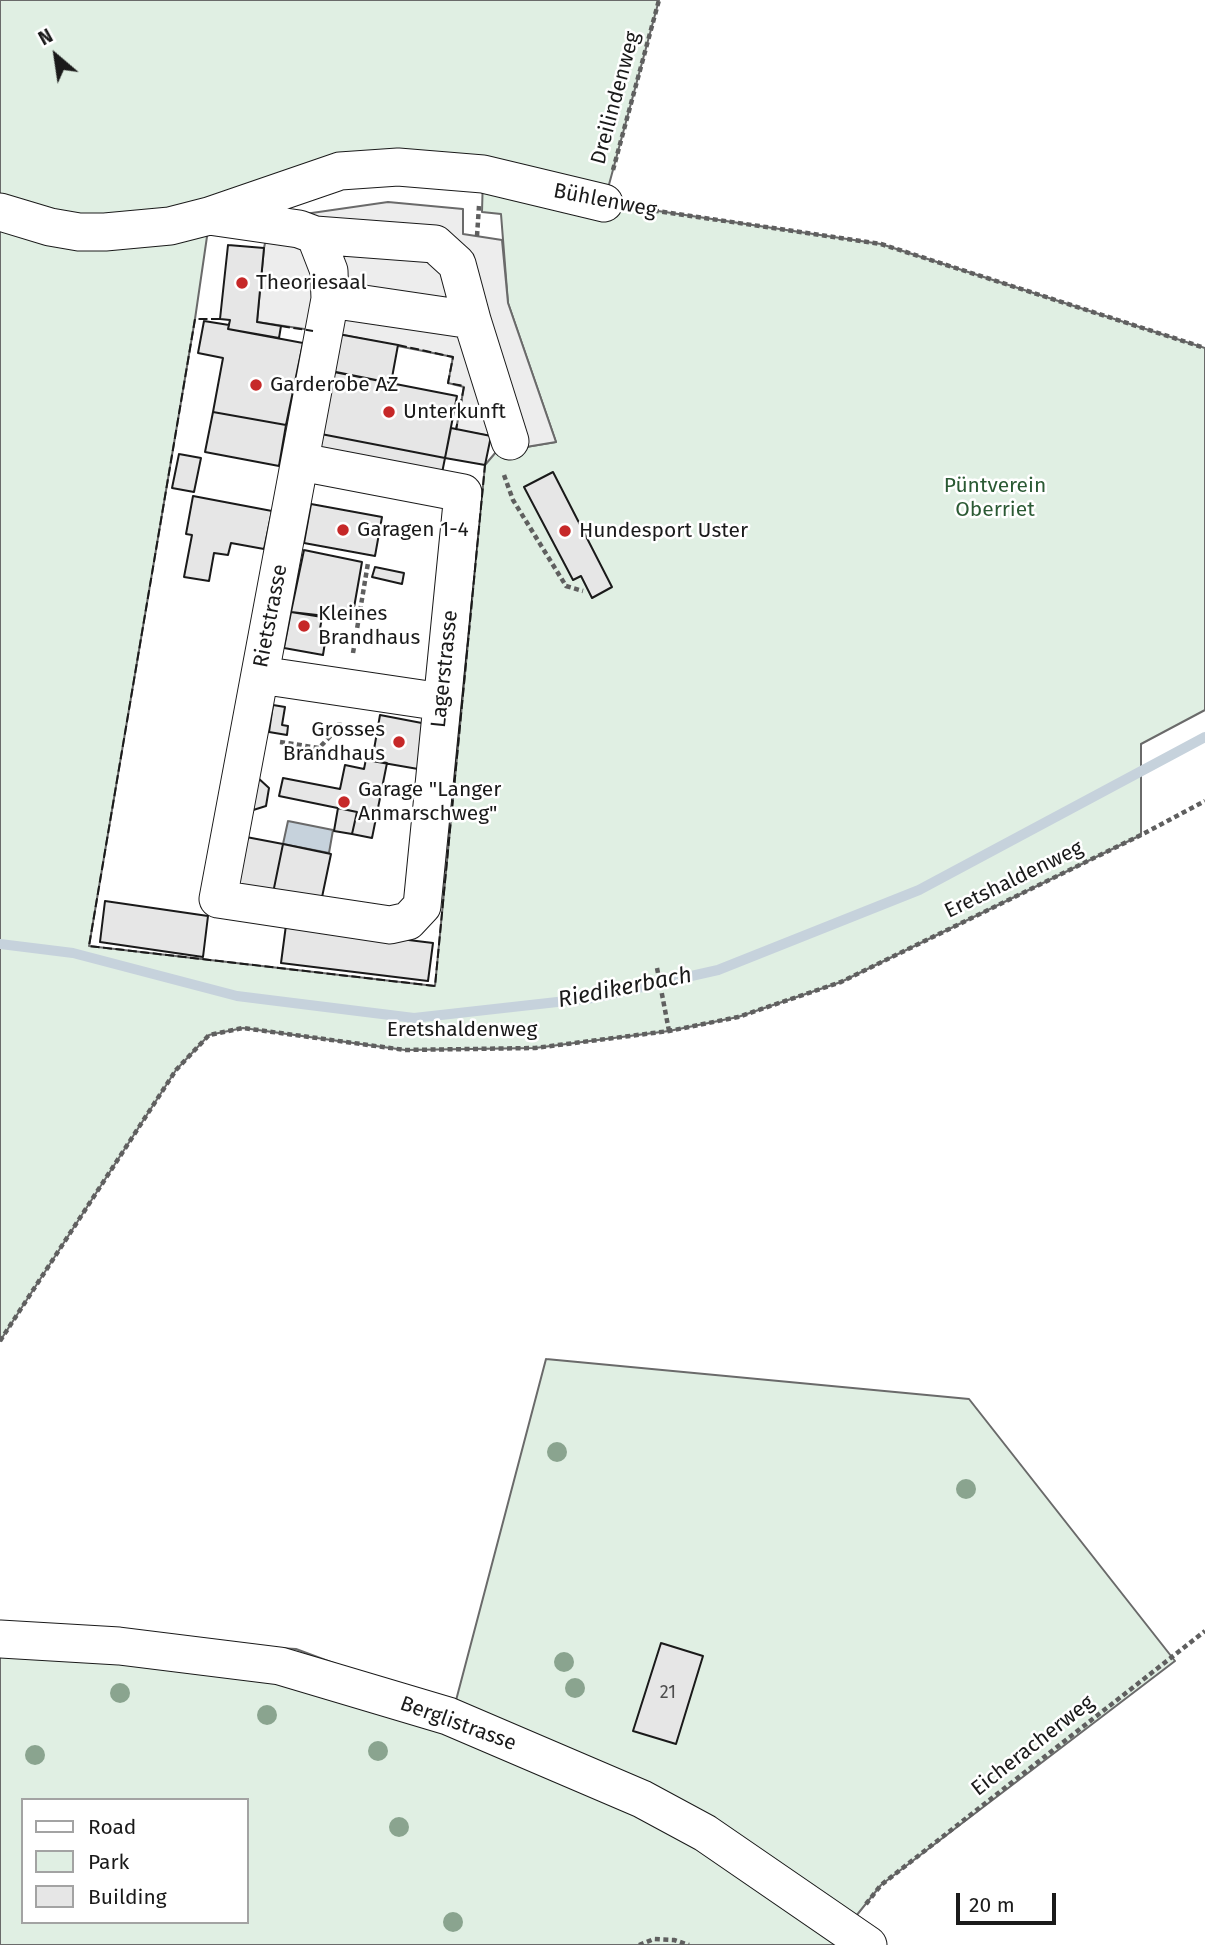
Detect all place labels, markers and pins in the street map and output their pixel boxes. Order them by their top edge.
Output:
place label: Theoriesaal [256,270,367,296]
marker: Theoriesaal [234,275,250,291]
place label: Garderobe AZ [270,372,398,398]
marker: Garderobe AZ [248,377,264,393]
place label: Unterkunft [403,399,506,425]
marker: Unterkunft [381,404,397,420]
place label: Garagen 1-4 [357,517,469,543]
place label: Hundesport Uster [579,518,748,544]
marker: Garagen 1-4 [335,522,351,538]
marker: Hundesport Uster [557,523,573,539]
place label: Kleines Brandhaus [318,601,420,651]
marker: Kleines Brandhaus [296,618,312,634]
place label: Grosses Brandhaus [283,717,385,767]
marker: Grosses Brandhaus [391,734,407,750]
place label: Garage "Langer Anmarschweg" [358,777,501,827]
marker: Garage "Langer Anmarschweg" [336,794,352,810]

